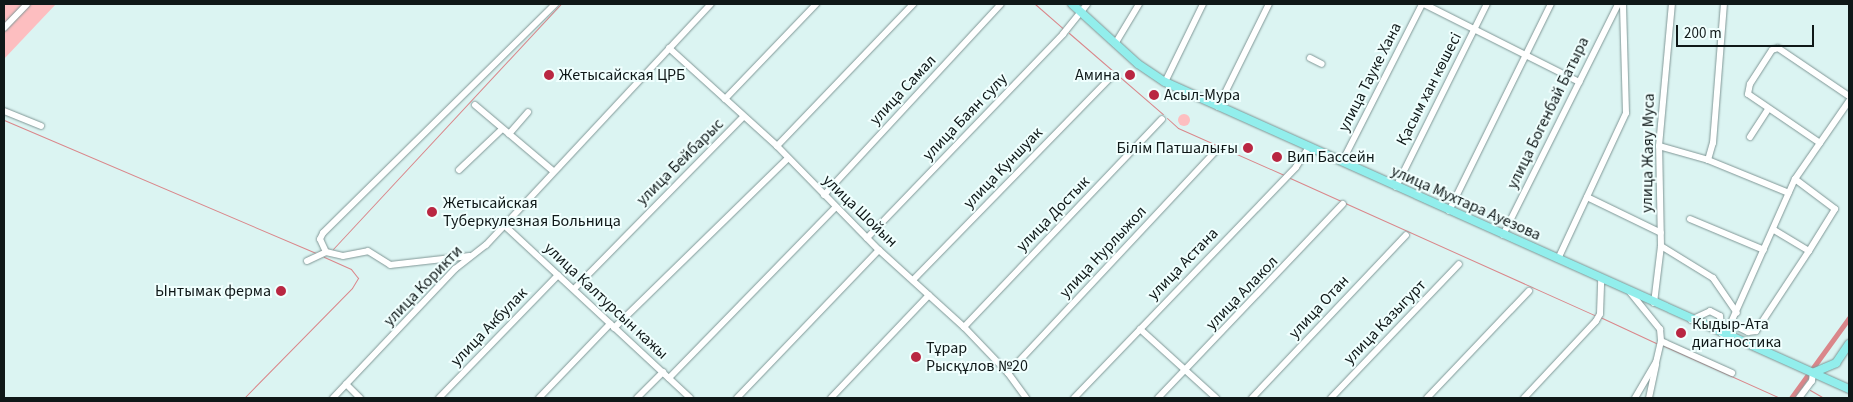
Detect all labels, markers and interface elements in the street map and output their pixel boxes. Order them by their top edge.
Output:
scale bar [1678,15,1816,47]
street label: улица Тауке Хана [1334,19,1406,135]
text: 200 m [1684,23,1722,44]
street label: Қасым хан көшесі [1392,29,1466,149]
street label: улица Богенбай Батыра [1503,34,1593,192]
street label: улица Самал [866,51,940,129]
place label: Жетысайская ЦРБ [559,65,685,85]
place label: Амина [1075,65,1120,85]
marker: Жетысайская ЦРБ [543,69,555,81]
street label: улица Баян сулу [919,69,1011,165]
marker: Амина [1124,69,1136,81]
place label: Асыл-Мура [1164,85,1240,105]
marker: Асыл-Мура [1148,89,1160,101]
street label: улица Жаяу Муса [1637,93,1659,213]
street label: улица Бейбарыс [633,115,727,209]
street label: улица Куншуак [959,123,1047,213]
place label: Білім Патшалығы [1116,138,1238,158]
marker: Білім Патшалығы [1242,142,1254,154]
place label: Вип Бассейн [1287,147,1375,167]
marker: Вип Бассейн [1271,151,1283,163]
street label: улица Мухтара Ауезова [1388,161,1544,245]
street label: улица Шойын [819,171,901,251]
street label: улица Достык [1012,172,1094,256]
place label: Жетысайская Туберкулезная Больница [443,193,621,231]
street label: улица Нурлыжол [1055,202,1151,302]
marker: Жетысайская Туберкулезная Больница [425,205,439,219]
street label: улица Астана [1144,224,1222,304]
street label: улица Калтурсын кажы [540,239,672,363]
street label: улица Корикти [380,242,466,330]
street label: улица Алакол [1202,252,1282,334]
street label: улица Отан [1285,271,1353,343]
street label: улица Казыгурт [1340,276,1430,368]
place label: Ынтымак ферма [155,281,271,301]
street label: улица Акбулак [447,284,531,370]
marker: Ынтымак ферма [275,285,287,297]
place label: Кыдыр-Ата диагностика [1692,314,1781,352]
marker: Кыдыр-Ата диагностика [1674,326,1688,340]
place label: Тұрар Рысқұлов №20 [926,338,1028,376]
marker: Тұрар Рысқұлов №20 [910,351,922,363]

